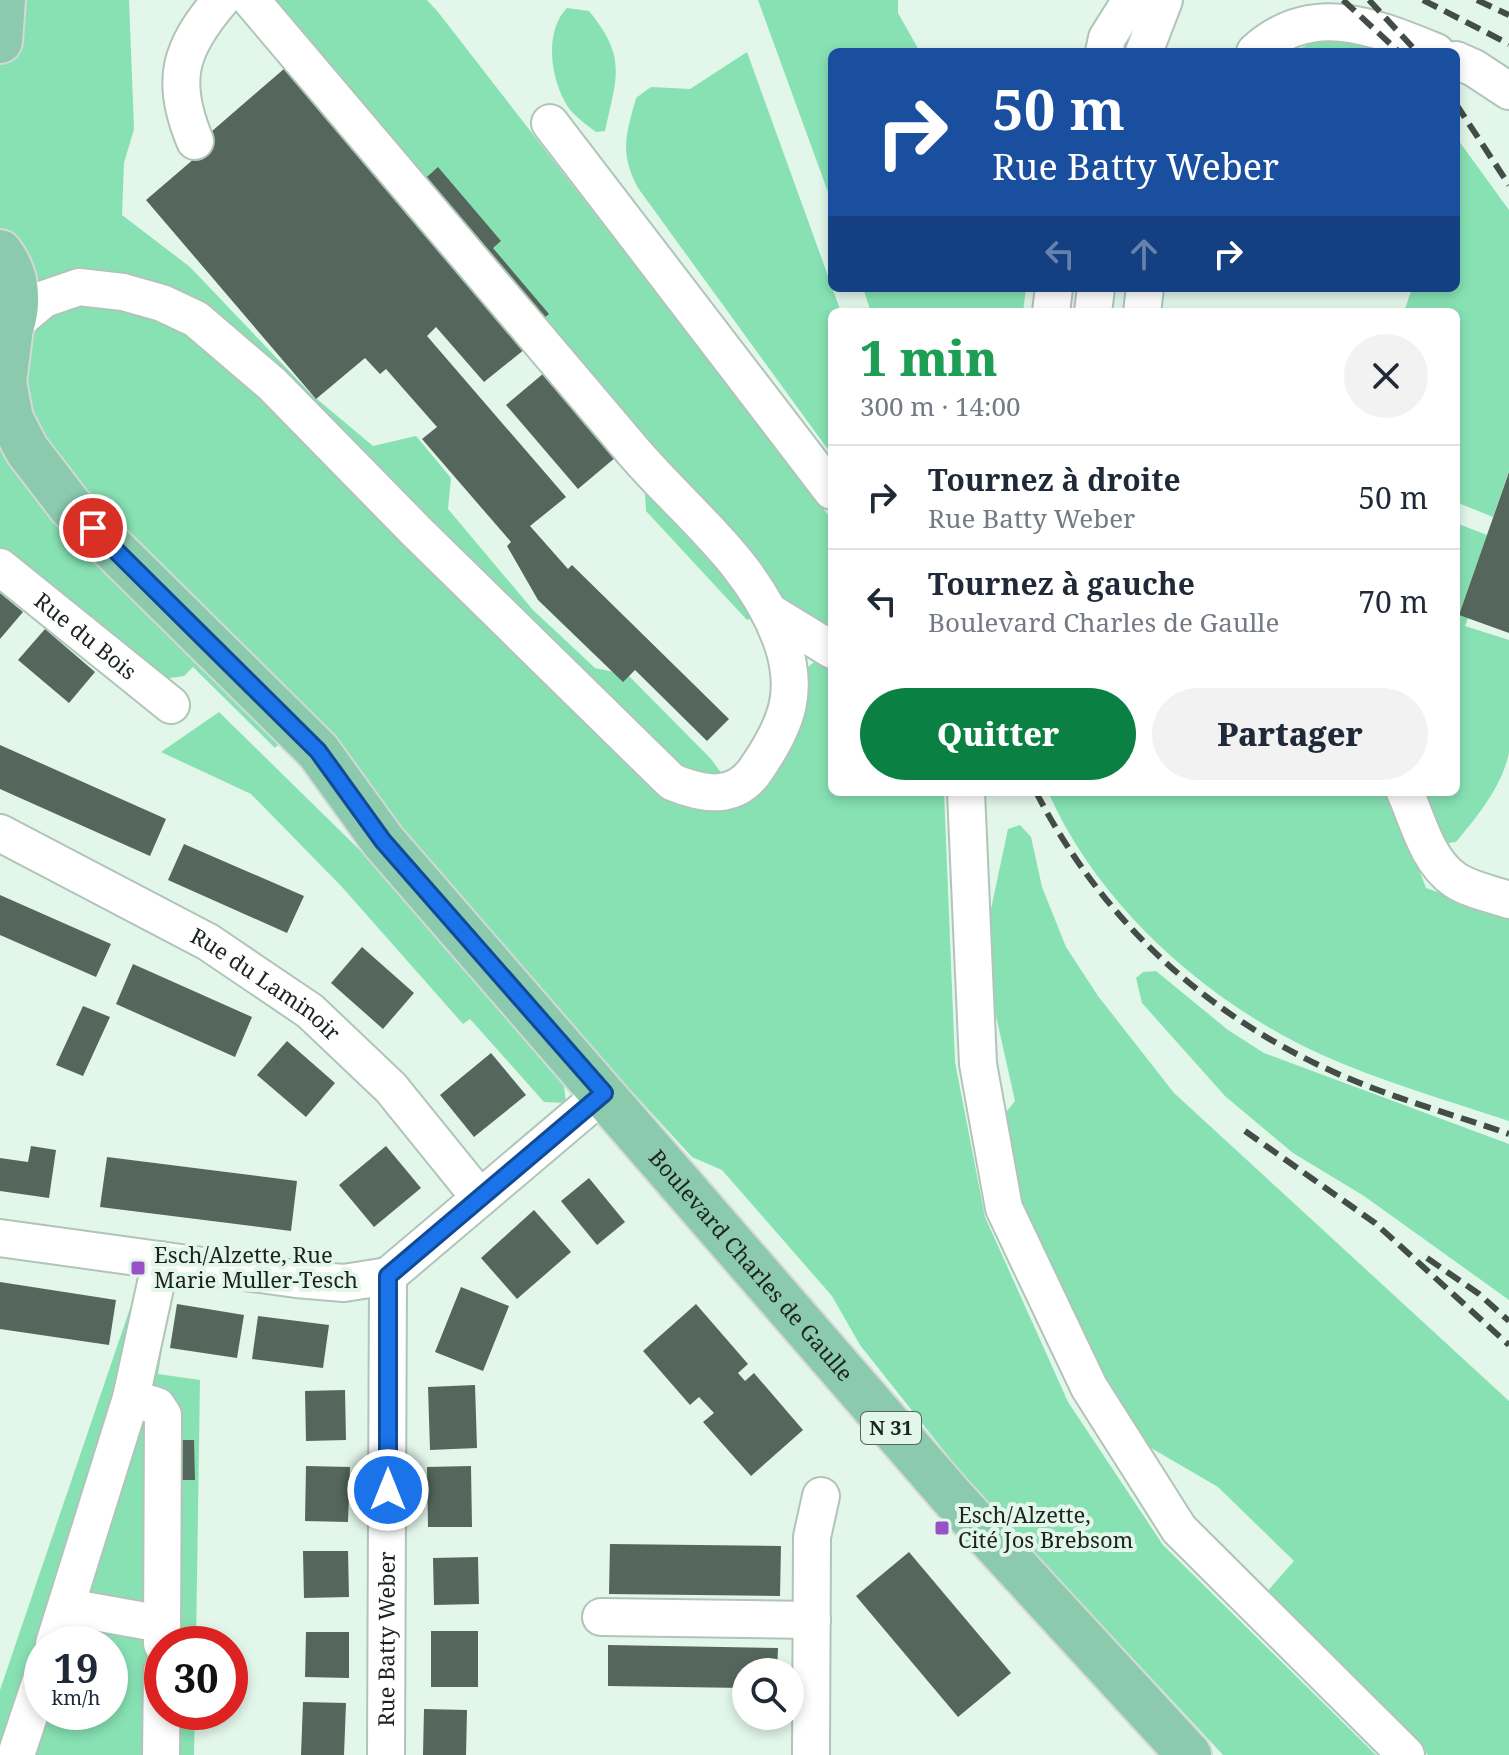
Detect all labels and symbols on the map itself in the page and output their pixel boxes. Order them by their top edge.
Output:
pin [59,494,127,562]
street label: Rue du Bois [29,585,144,686]
street label: Rue du Laminoir [186,920,348,1047]
street label: Boulevard Charles de Gaulle [643,1143,861,1387]
place label: Esch/Alzette, Rue Marie Muller-Tesch [154,1239,358,1294]
marker: Esch/Alzette, Rue Marie Muller-Tesch [129,1259,147,1277]
road number: N 31 [861,1412,921,1444]
position arrow [346,1448,430,1532]
place label: Esch/Alzette, Cité Jos Brebsom [958,1499,1134,1554]
marker: Esch/Alzette, Cité Jos Brebsom [933,1519,951,1537]
street label: Rue Batty Weber [370,1551,401,1727]
speed limit sign: 30 [144,1626,248,1730]

